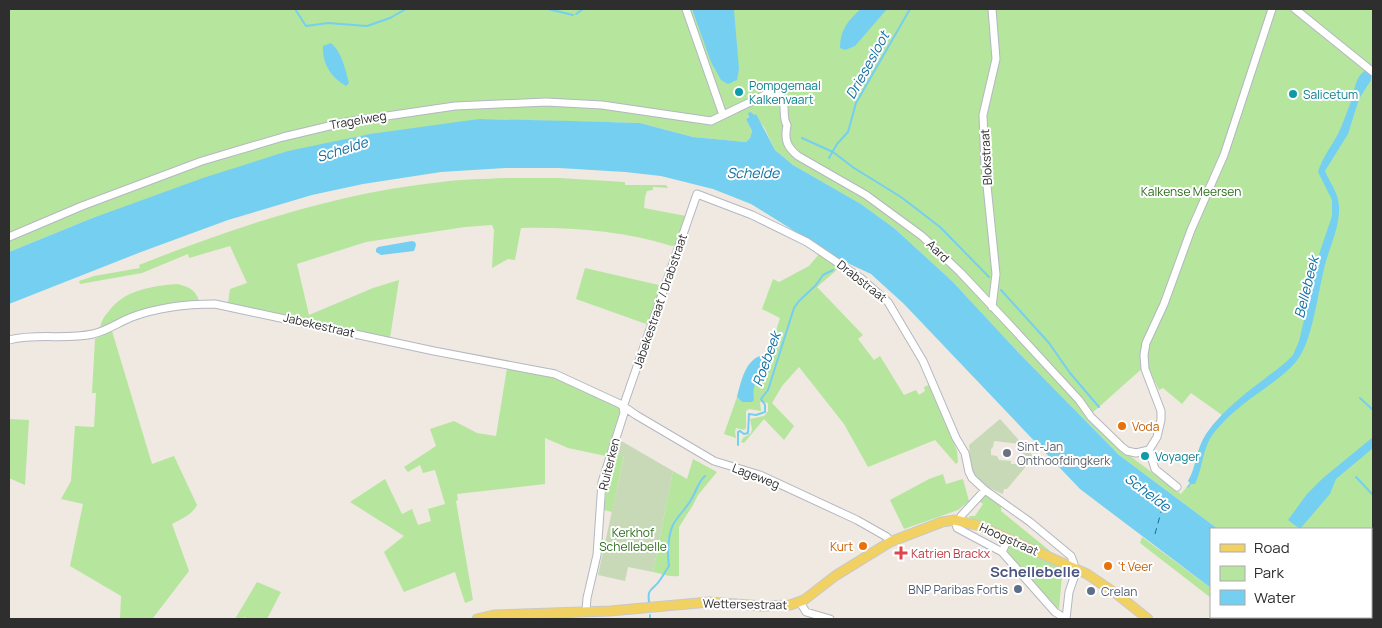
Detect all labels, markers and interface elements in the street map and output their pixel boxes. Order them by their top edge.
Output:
water label: Driesesloot [841,27,894,102]
place label: Pompgemaal Kalkenvaart [749,77,821,108]
marker: Pompgemaal Kalkenvaart [733,86,745,98]
place label: Salicetum [1303,86,1358,103]
marker: Salicetum [1287,88,1299,100]
street label: Tragelweg [328,107,388,133]
street label: Blokstraat [976,128,996,186]
water label: Schelde [314,132,371,166]
water label: Schelde [727,163,780,182]
park label: Kalkense Meersen [1141,183,1241,200]
street label: Jabekestraat / Drabstraat [629,231,691,371]
street label: Aard [923,236,953,266]
water label: Bellebeek [1289,252,1323,320]
street label: Drabstraat [833,256,891,306]
street label: Jabekestraat [282,309,356,341]
water label: Roebeek [747,327,785,389]
place label: Voda [1132,418,1159,435]
marker: Voda [1116,420,1128,432]
street label: Ruiterken [594,436,624,492]
place label: Sint-Jan Onthoofdingkerk [1017,438,1111,469]
marker: Sint-Jan Onthoofdingkerk [1001,447,1013,459]
place label: Voyager [1155,448,1200,465]
marker: Voyager [1139,450,1151,462]
street label: Lageweg [730,459,782,493]
water label: Schelde [1121,469,1175,516]
street label: Hoogstraat [977,518,1041,560]
park label: Kerkhof Schellebelle [599,524,667,555]
legend [1210,528,1372,618]
text: Road [1254,537,1290,558]
place label: Kurt [830,538,853,555]
marker: Kurt [857,540,869,552]
place label: Katrien Brackx [911,545,991,562]
marker: Katrien Brackx [895,547,907,559]
place label: 't Veer [1118,558,1153,575]
marker: 't Veer [1102,560,1114,572]
district label: Schellebelle [990,561,1080,582]
text: Park [1254,562,1284,583]
place label: BNP Paribas Fortis [908,581,1008,598]
marker: BNP Paribas Fortis [1012,583,1024,595]
place label: Crelan [1101,583,1137,600]
marker: Crelan [1085,585,1097,597]
text: Water [1254,587,1296,608]
street label: Wettersestraat [703,595,787,613]

